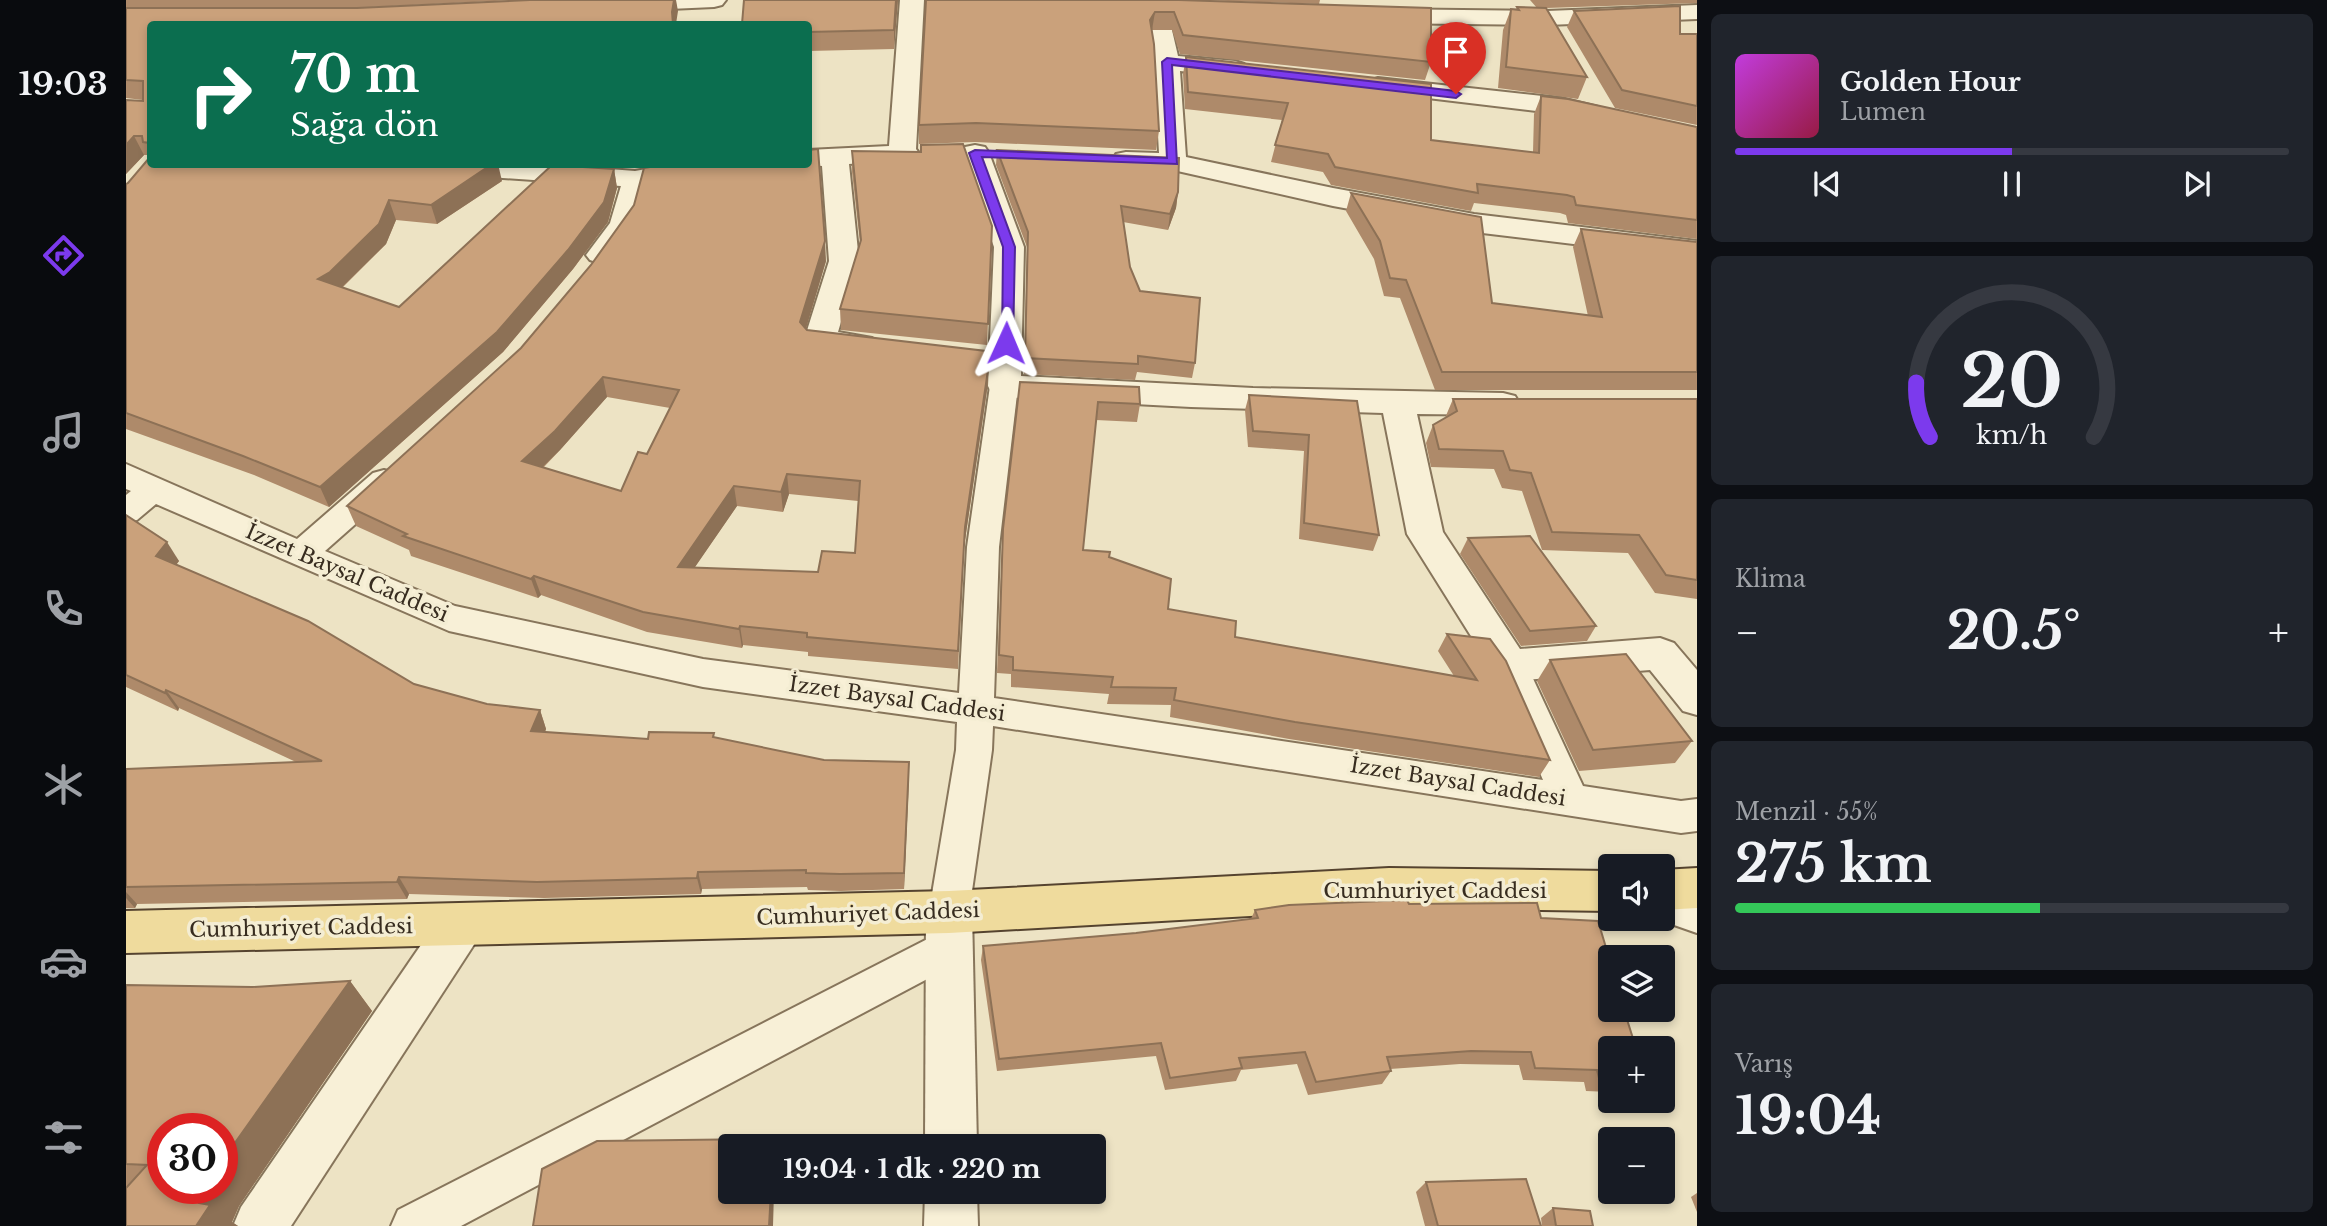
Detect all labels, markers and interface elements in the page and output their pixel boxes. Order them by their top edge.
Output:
pin [1426,22,1486,94]
icon: arrive [1437,33,1475,71]
text: 70 m [290,44,420,105]
icon: right [175,49,266,140]
text: 19:03 [18,64,108,104]
text: Golden Hour [1840,66,2021,98]
text: Lumen [1840,98,1926,126]
text: Sağa dön [290,105,439,145]
icon: previous [1808,165,1846,203]
icon: pause [1993,165,2031,203]
icon: next [2178,165,2216,203]
icon: directions [39,231,88,280]
position arrow [969,306,1043,380]
text: 20 [1961,336,2063,427]
icon: music [39,408,88,457]
text: km/h [1977,419,2047,450]
street label: İzzet Baysal Caddesi [242,518,452,628]
text: Klima [1735,565,1806,593]
icon: phone [39,584,88,633]
text: 20.5° [1947,599,2081,663]
text: − [1735,609,1759,656]
text: + [2268,609,2289,656]
street label: İzzet Baysal Caddesi [787,671,1007,727]
street label: İzzet Baysal Caddesi [1348,752,1568,812]
icon: climate [39,760,88,809]
text: Menzil · 55% [1735,798,1878,826]
text: 275 km [1735,832,1932,896]
map controls [1598,854,1675,1204]
button: sound [1598,854,1675,931]
street label: Cumhuriyet Caddesi [1323,878,1547,904]
street label: Cumhuriyet Caddesi [756,897,980,931]
street label: Cumhuriyet Caddesi [189,913,413,943]
icon: car [39,937,88,986]
button: layers [1598,945,1675,1022]
button: + [1598,1036,1675,1113]
text: Varış [1735,1050,1793,1078]
text: 19:04 [1735,1084,1881,1148]
icon: filters [39,1113,88,1162]
speed limit sign: 30 [147,1113,238,1204]
button: − [1598,1127,1675,1204]
text: 19:04 · 1 dk · 220 m [783,1153,1041,1185]

